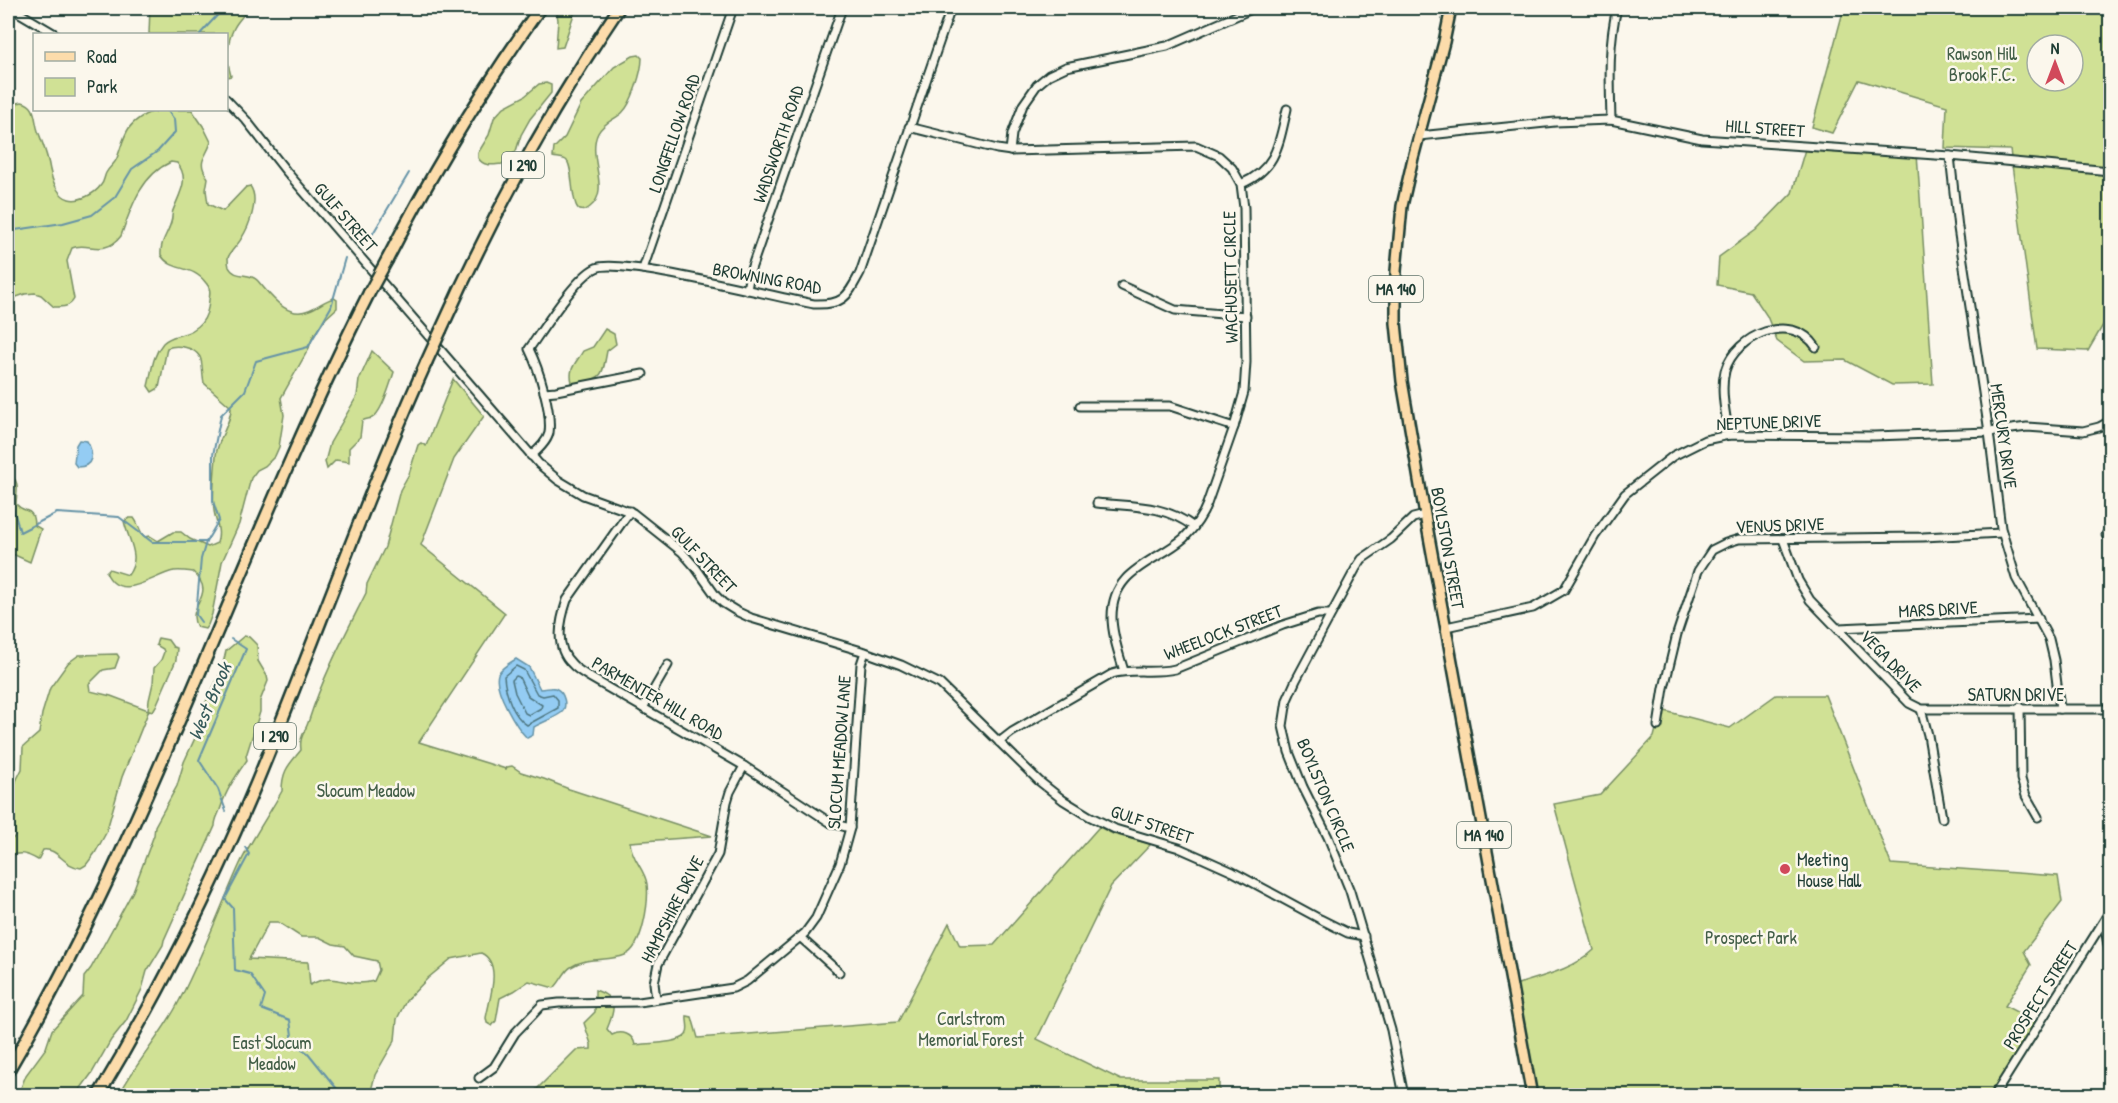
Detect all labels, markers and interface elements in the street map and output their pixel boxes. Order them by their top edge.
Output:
legend [33,33,228,111]
north arrow [2025,33,2085,93]
text: N [2051,37,2060,59]
park label: Rawson Hill Brook F.C. [1947,41,2017,87]
text: Road [87,44,117,69]
street label: LONGFELLOW ROAD [642,70,706,196]
text: Park [87,74,118,99]
street label: WADSWORTH ROAD [746,82,810,206]
street label: HILL STREET [1725,113,1806,143]
road number: I 290 [502,152,544,178]
street label: GULF STREET [309,177,384,258]
street label: WACHUSETT CIRCLE [1216,211,1244,343]
street label: BROWNING ROAD [711,256,824,300]
road number: MA 140 [1369,276,1423,302]
street label: MERCURY DRIVE [1984,382,2024,490]
street label: NEPTUNE DRIVE [1716,408,1822,436]
street label: BOYLSTON STREET [1425,485,1471,611]
street label: VENUS DRIVE [1735,511,1825,539]
street label: GULF STREET [665,520,743,599]
street label: MARS DRIVE [1898,594,1978,624]
street label: WHEELOCK STREET [1160,598,1286,666]
street label: VEGA DRIVE [1855,624,1927,698]
street label: PARMENTER HILL ROAD [588,650,729,746]
water label: West Brook [181,657,238,744]
street label: SLOCUM MEADOW LANE [821,674,857,830]
street label: SATURN DRIVE [1968,682,2064,707]
road number: I 290 [254,723,296,749]
street label: BOYLSTON CIRCLE [1291,734,1361,856]
park label: Slocum Meadow [317,778,415,803]
street label: GULF STREET [1108,798,1197,850]
road number: MA 140 [1457,822,1511,848]
place label: Meeting House Hall [1797,847,1862,893]
street label: HAMPSHIRE DRIVE [634,851,710,967]
marker: Meeting House Hall [1778,862,1792,876]
park label: Prospect Park [1705,925,1798,950]
street label: PROSPECT STREET [1997,936,2084,1054]
park label: Carlstrom Memorial Forest [918,1006,1025,1052]
park label: East Slocum Meadow [232,1030,312,1076]

